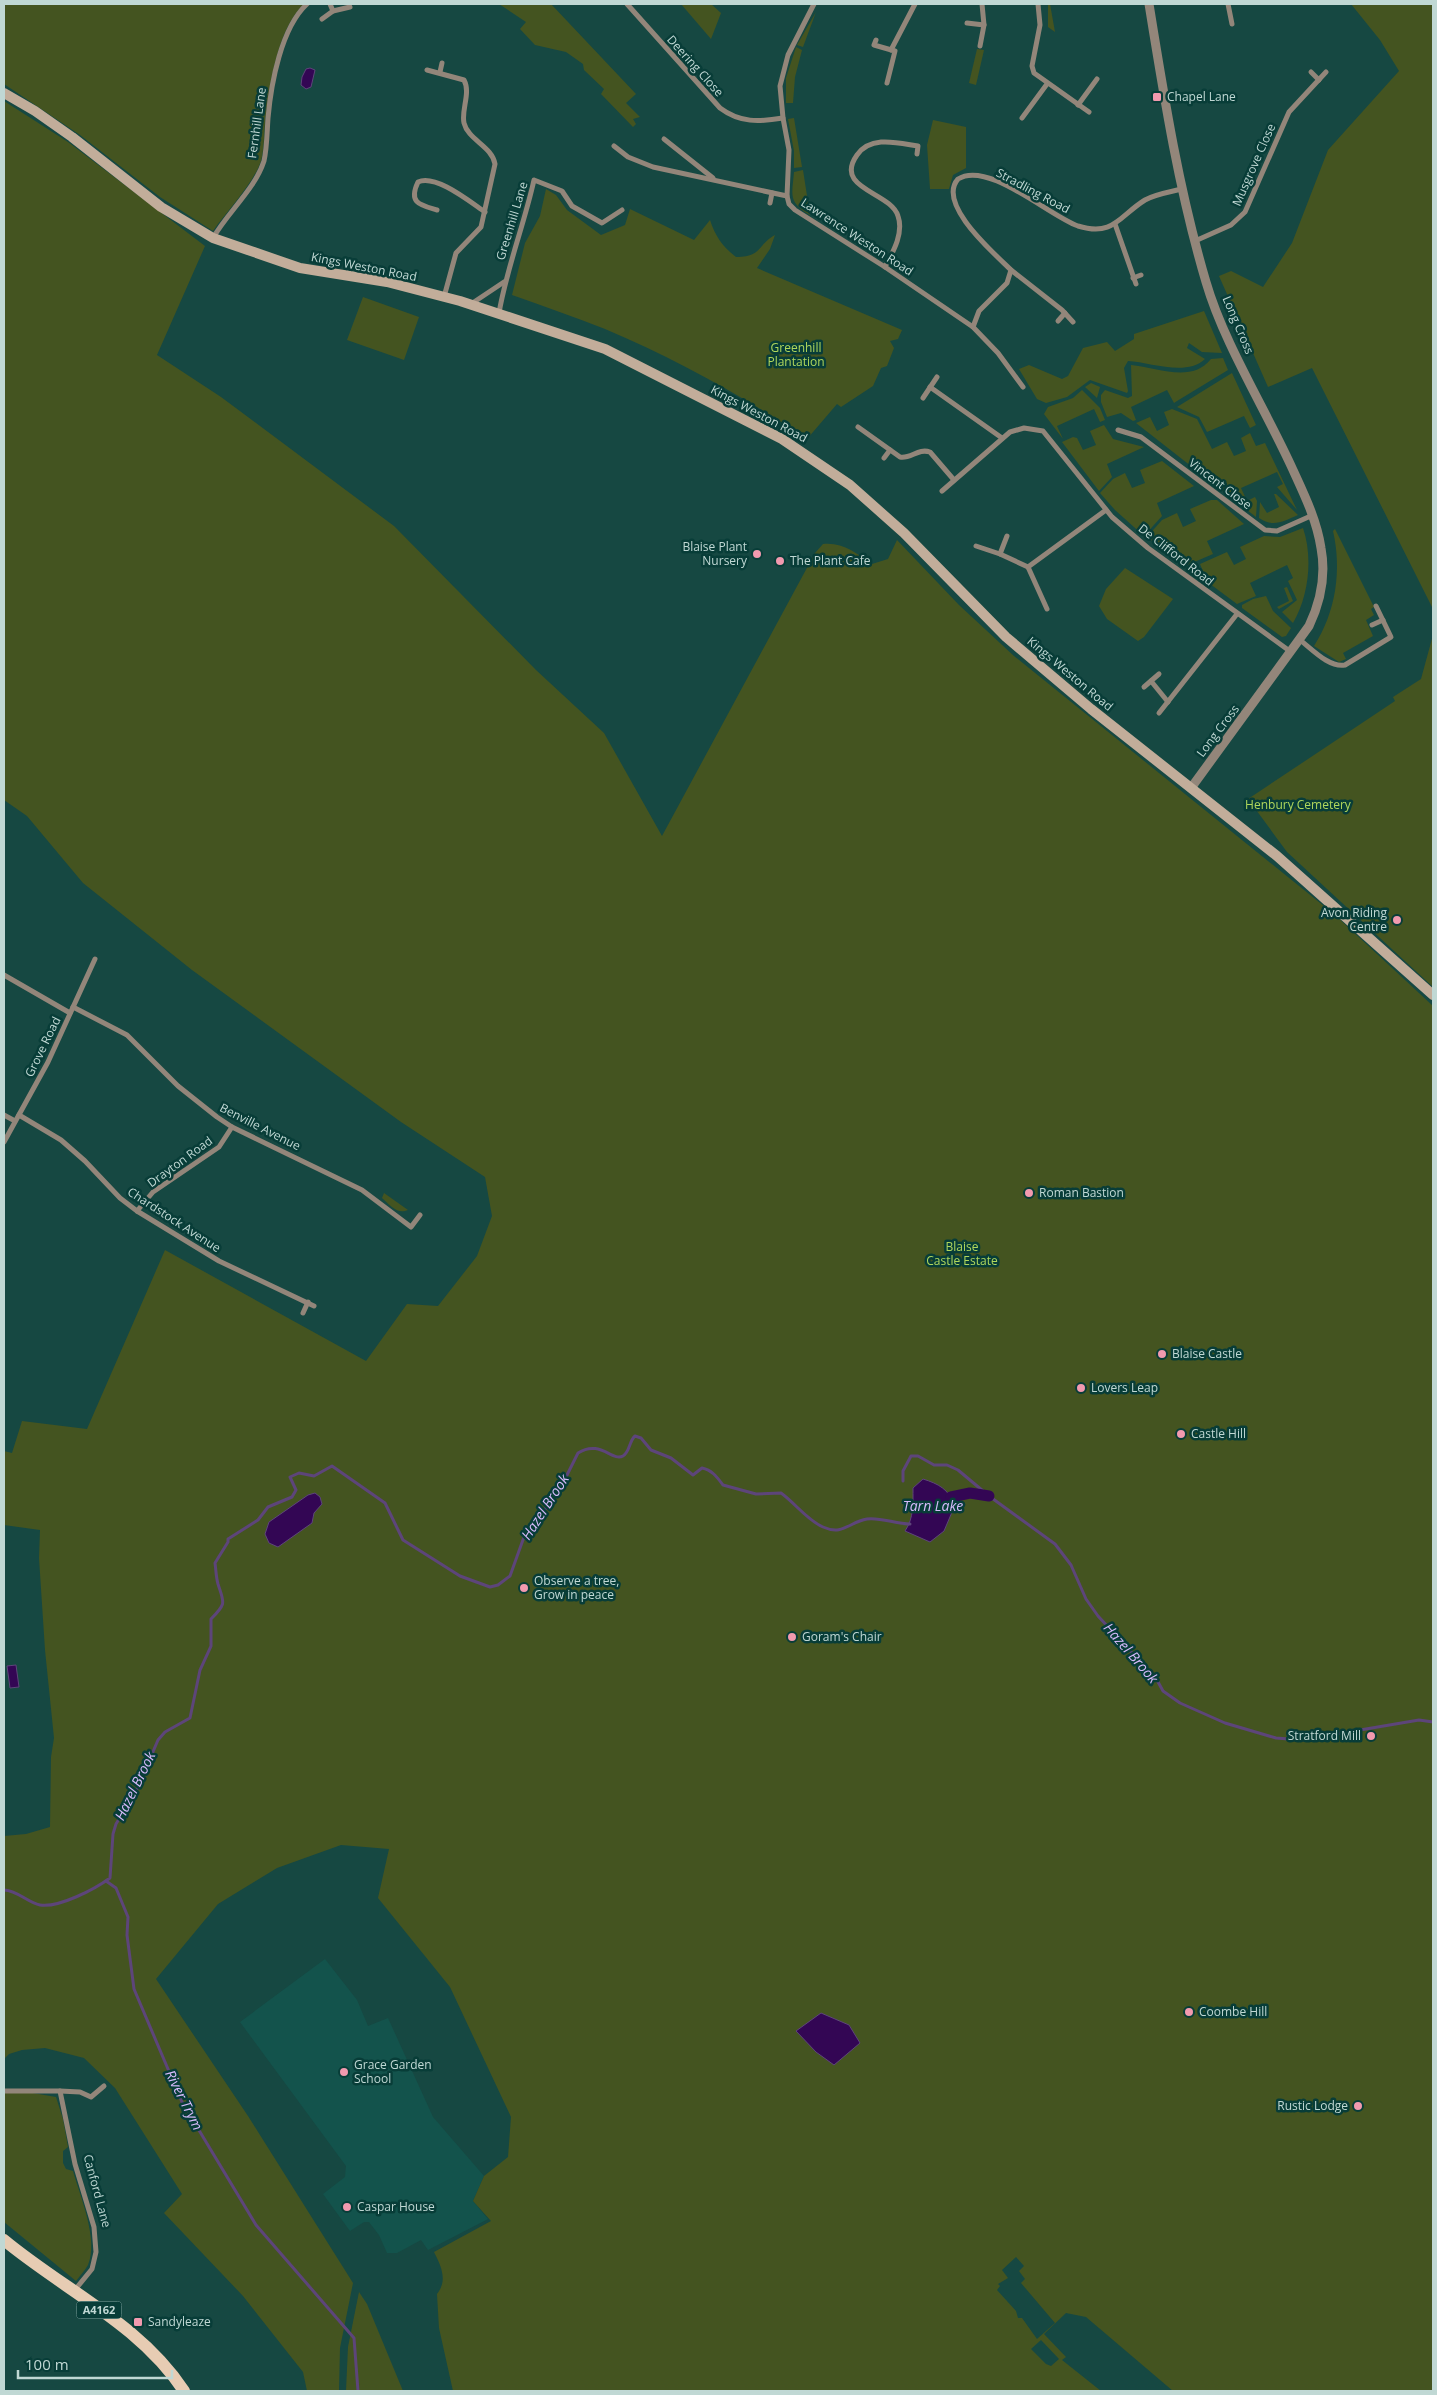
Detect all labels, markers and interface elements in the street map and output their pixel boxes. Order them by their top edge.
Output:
street label: Deering Close [663,31,728,100]
street label: Fernhill Lane [243,86,270,160]
place label: Chapel Lane [1167,88,1236,105]
marker: Chapel Lane [1151,91,1163,103]
street label: Musgrove Close [1228,121,1279,209]
street label: Stradling Road [993,164,1073,217]
street label: Greenhill Lane [492,179,532,262]
street label: Lawrence Weston Road [798,194,917,279]
street label: Kings Weston Road [310,248,418,285]
street label: Long Cross [1219,293,1258,357]
park label: Greenhill Plantation [767,339,825,370]
street label: Kings Weston Road [708,381,811,446]
street label: Vincent Close [1185,454,1256,513]
street label: De Clifford Road [1135,520,1218,589]
place label: Blaise Plant Nursery [682,538,748,569]
marker: Blaise Plant Nursery [751,548,763,560]
place label: The Plant Cafe [790,552,871,569]
marker: The Plant Cafe [774,555,786,567]
street label: Kings Weston Road [1024,633,1117,715]
street label: Long Cross [1192,701,1243,760]
park label: Henbury Cemetery [1245,796,1352,813]
place label: Avon Riding Centre [1321,904,1387,935]
marker: Avon Riding Centre [1391,914,1403,926]
street label: Grove Road [21,1014,65,1080]
street label: Benville Avenue [217,1099,304,1154]
street label: Drayton Road [144,1132,216,1191]
street label: Chardstock Avenue [124,1183,224,1256]
place label: Roman Bastion [1039,1184,1124,1201]
marker: Roman Bastion [1023,1187,1035,1199]
park label: Blaise Castle Estate [926,1238,998,1269]
place label: Blaise Castle [1172,1345,1242,1362]
marker: Blaise Castle [1156,1348,1168,1360]
place label: Lovers Leap [1091,1379,1158,1396]
marker: Lovers Leap [1075,1382,1087,1394]
place label: Castle Hill [1191,1425,1246,1442]
marker: Castle Hill [1175,1428,1187,1440]
water label: Hazel Brook [516,1469,573,1543]
water label: Tarn Lake [903,1496,963,1515]
place label: Observe a tree, Grow in peace [534,1572,619,1603]
marker: Observe a tree, Grow in peace [518,1582,530,1594]
water label: Hazel Brook [1100,1618,1164,1688]
place label: Goram's Chair [802,1628,882,1645]
marker: Goram's Chair [786,1631,798,1643]
place label: Stratford Mill [1288,1727,1361,1744]
marker: Stratford Mill [1365,1730,1377,1742]
water label: Hazel Brook [110,1747,160,1823]
place label: Coombe Hill [1199,2003,1267,2020]
marker: Coombe Hill [1183,2006,1195,2018]
place label: Grace Garden School [354,2056,432,2087]
water label: River Trym [161,2066,208,2133]
marker: Grace Garden School [338,2066,350,2078]
place label: Rustic Lodge [1277,2097,1348,2114]
marker: Rustic Lodge [1352,2100,1364,2112]
street label: Canford Lane [80,2152,115,2230]
place label: Caspar House [357,2198,435,2215]
marker: Caspar House [341,2201,353,2213]
road number: A4162 [76,2302,122,2318]
place label: Sandyleaze [148,2313,211,2330]
marker: Sandyleaze [132,2316,144,2328]
scale bar [18,2348,171,2380]
text: 100 m [25,2354,69,2374]

